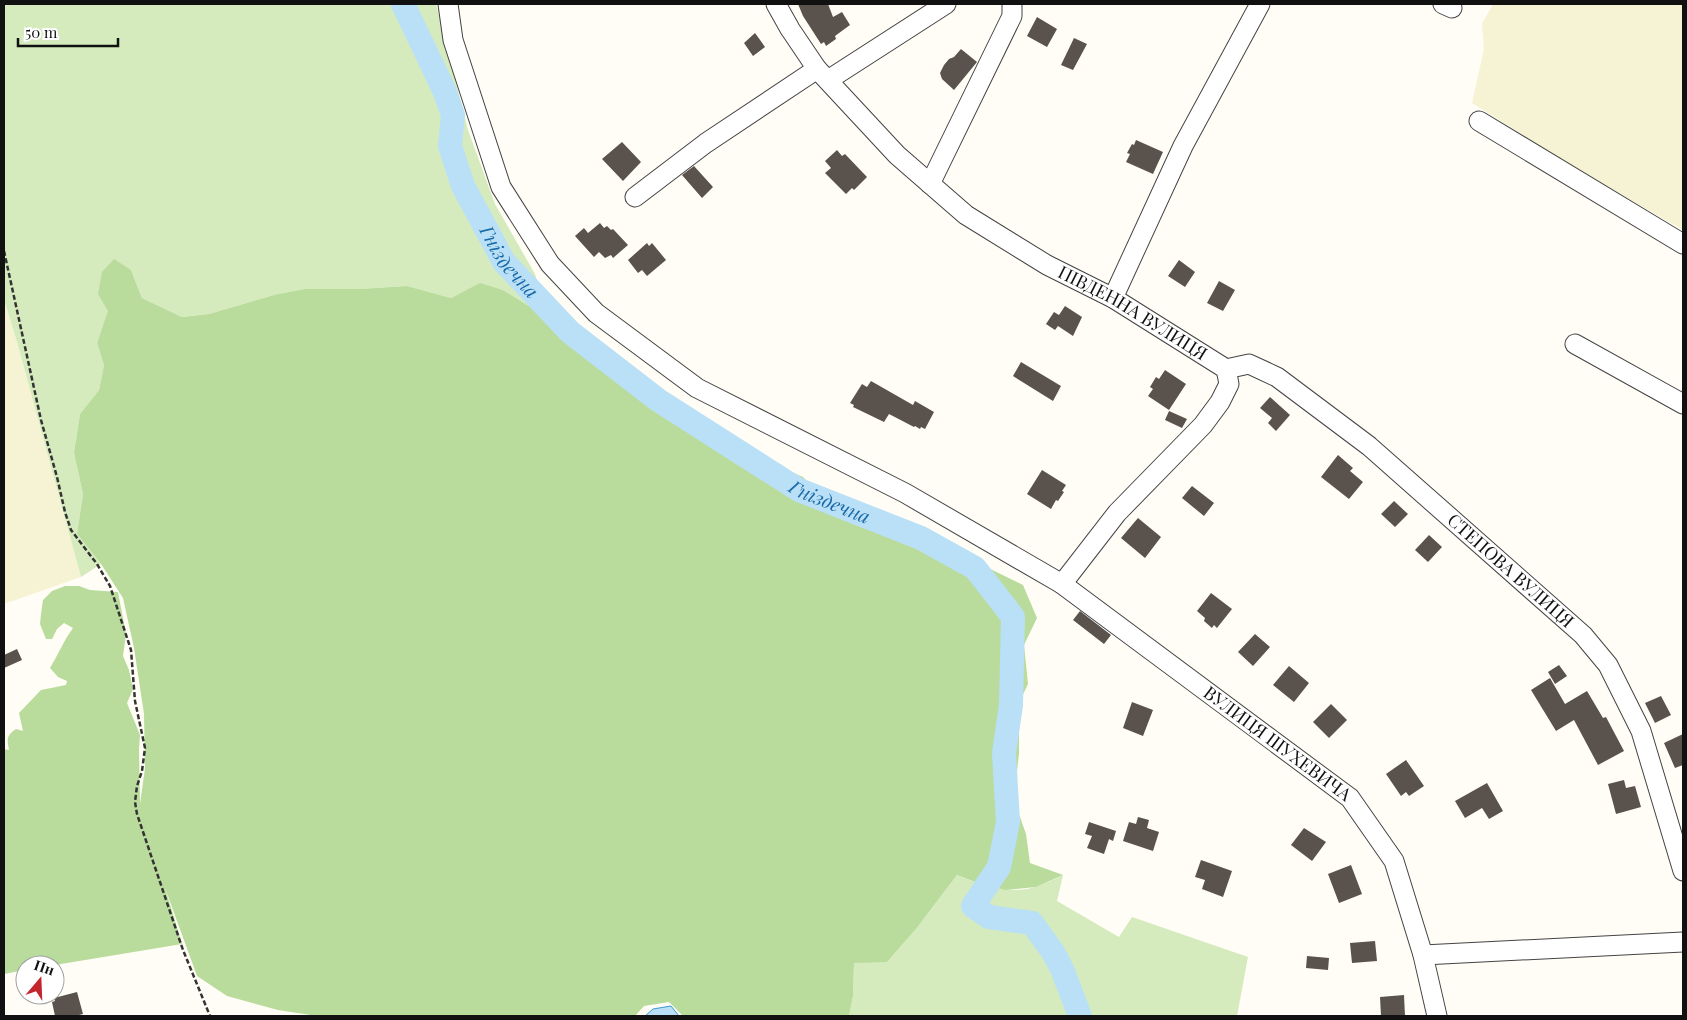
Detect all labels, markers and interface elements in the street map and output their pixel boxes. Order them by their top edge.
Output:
scale bar [18,15,118,47]
text: 50 m [25,22,58,42]
water label: Гніздечна [474,219,545,303]
street label: ПІВДЕННА ВУЛИЦЯ [1054,259,1212,365]
water label: Гніздечна [784,472,874,529]
street label: СТЕПОВА ВУЛИЦЯ [1443,508,1579,633]
street label: ВУЛИЦЯ ШУХЕВИЧА [1199,680,1357,806]
north arrow [15,955,65,1005]
text: Пн [32,955,57,980]

